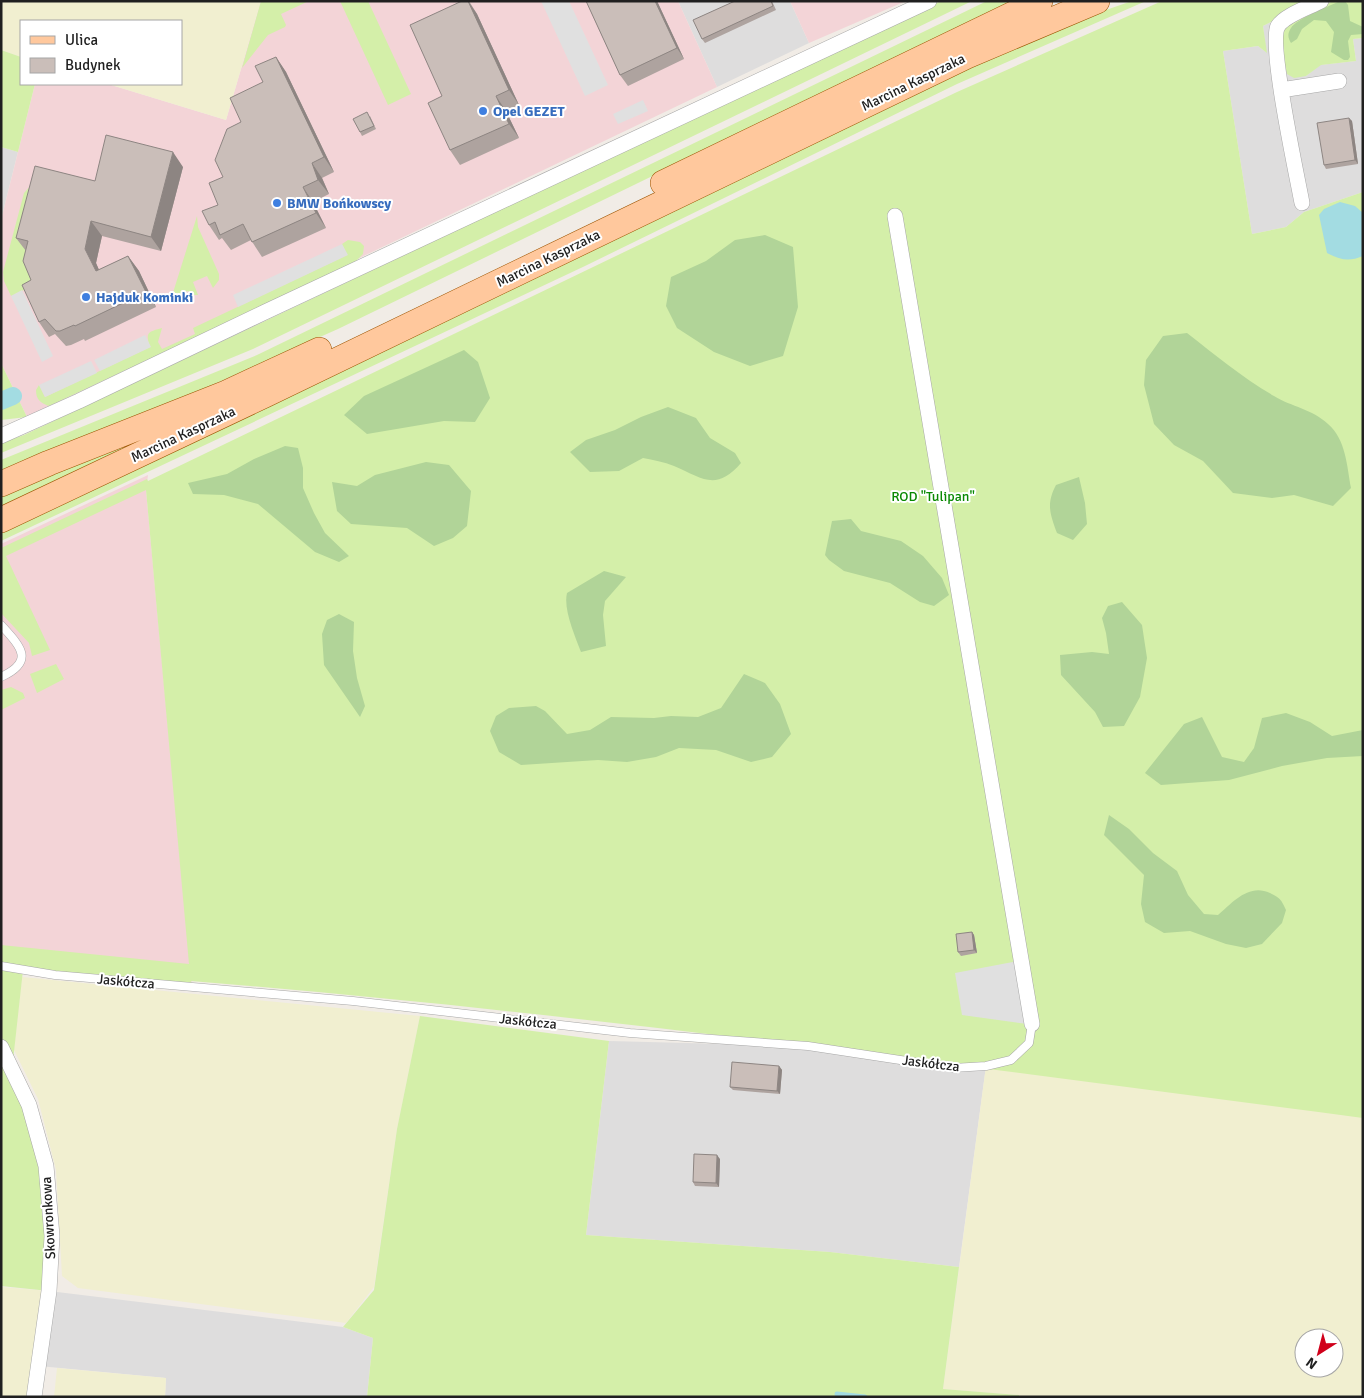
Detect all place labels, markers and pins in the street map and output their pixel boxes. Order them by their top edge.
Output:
place label: Opel GEZET [493,103,566,120]
marker: Opel GEZET [477,105,489,117]
place label: BMW Bońkowscy [287,195,391,212]
marker: BMW Bońkowscy [271,197,283,209]
place label: Hajduk Kominki [96,289,193,306]
marker: Hajduk Kominki [80,291,92,303]

